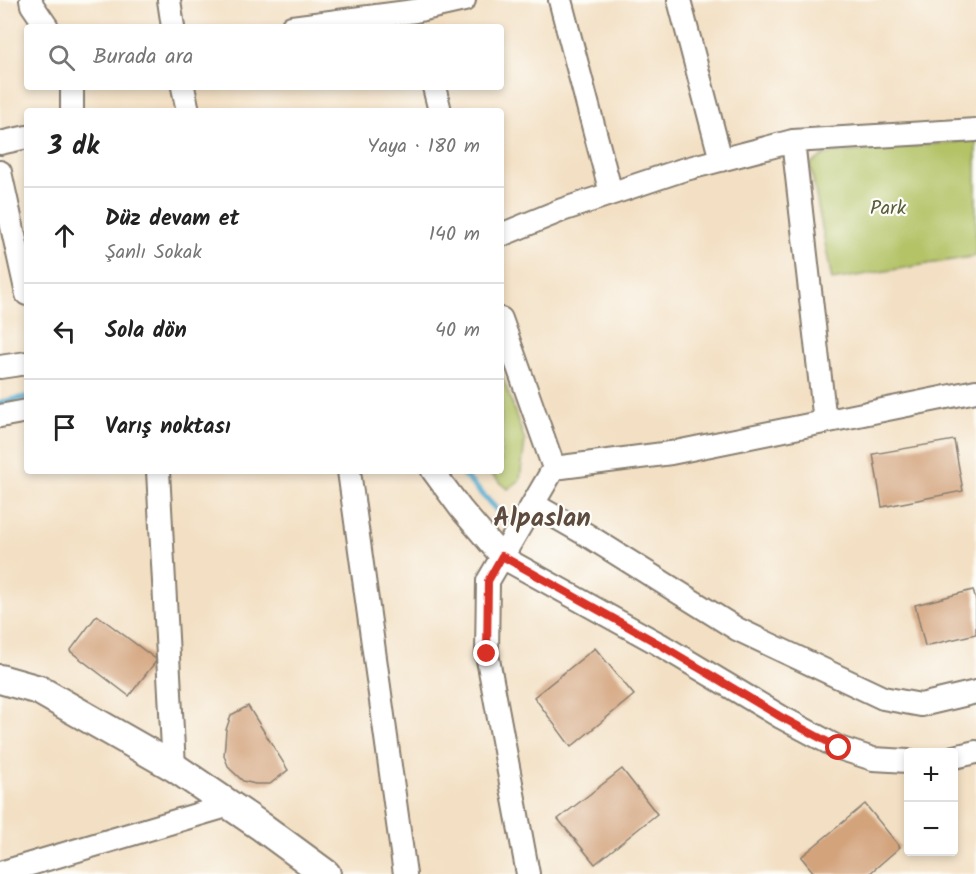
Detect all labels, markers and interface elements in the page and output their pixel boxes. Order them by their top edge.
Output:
search box [24,24,504,90]
text: Burada ara [93,40,193,75]
icon: search [45,41,78,74]
text: 3 dk [48,126,99,168]
text: Yaya · 180 m [367,131,480,163]
park label: Park [870,193,907,225]
text: Düz devam et [105,202,239,237]
icon: ahead [48,219,81,252]
text: 140 m [429,219,480,251]
text: Şanlı Sokak [105,237,202,269]
text: Sola dön [105,314,187,349]
icon: left [48,315,81,348]
text: 40 m [435,315,480,347]
text: Varış noktası [105,410,231,445]
icon: arrive [48,411,81,444]
district label: Alpaslan [493,498,591,540]
route end [473,640,499,666]
route start [825,734,851,760]
map controls [904,748,958,856]
button: + [904,748,958,802]
button: − [904,802,958,856]

